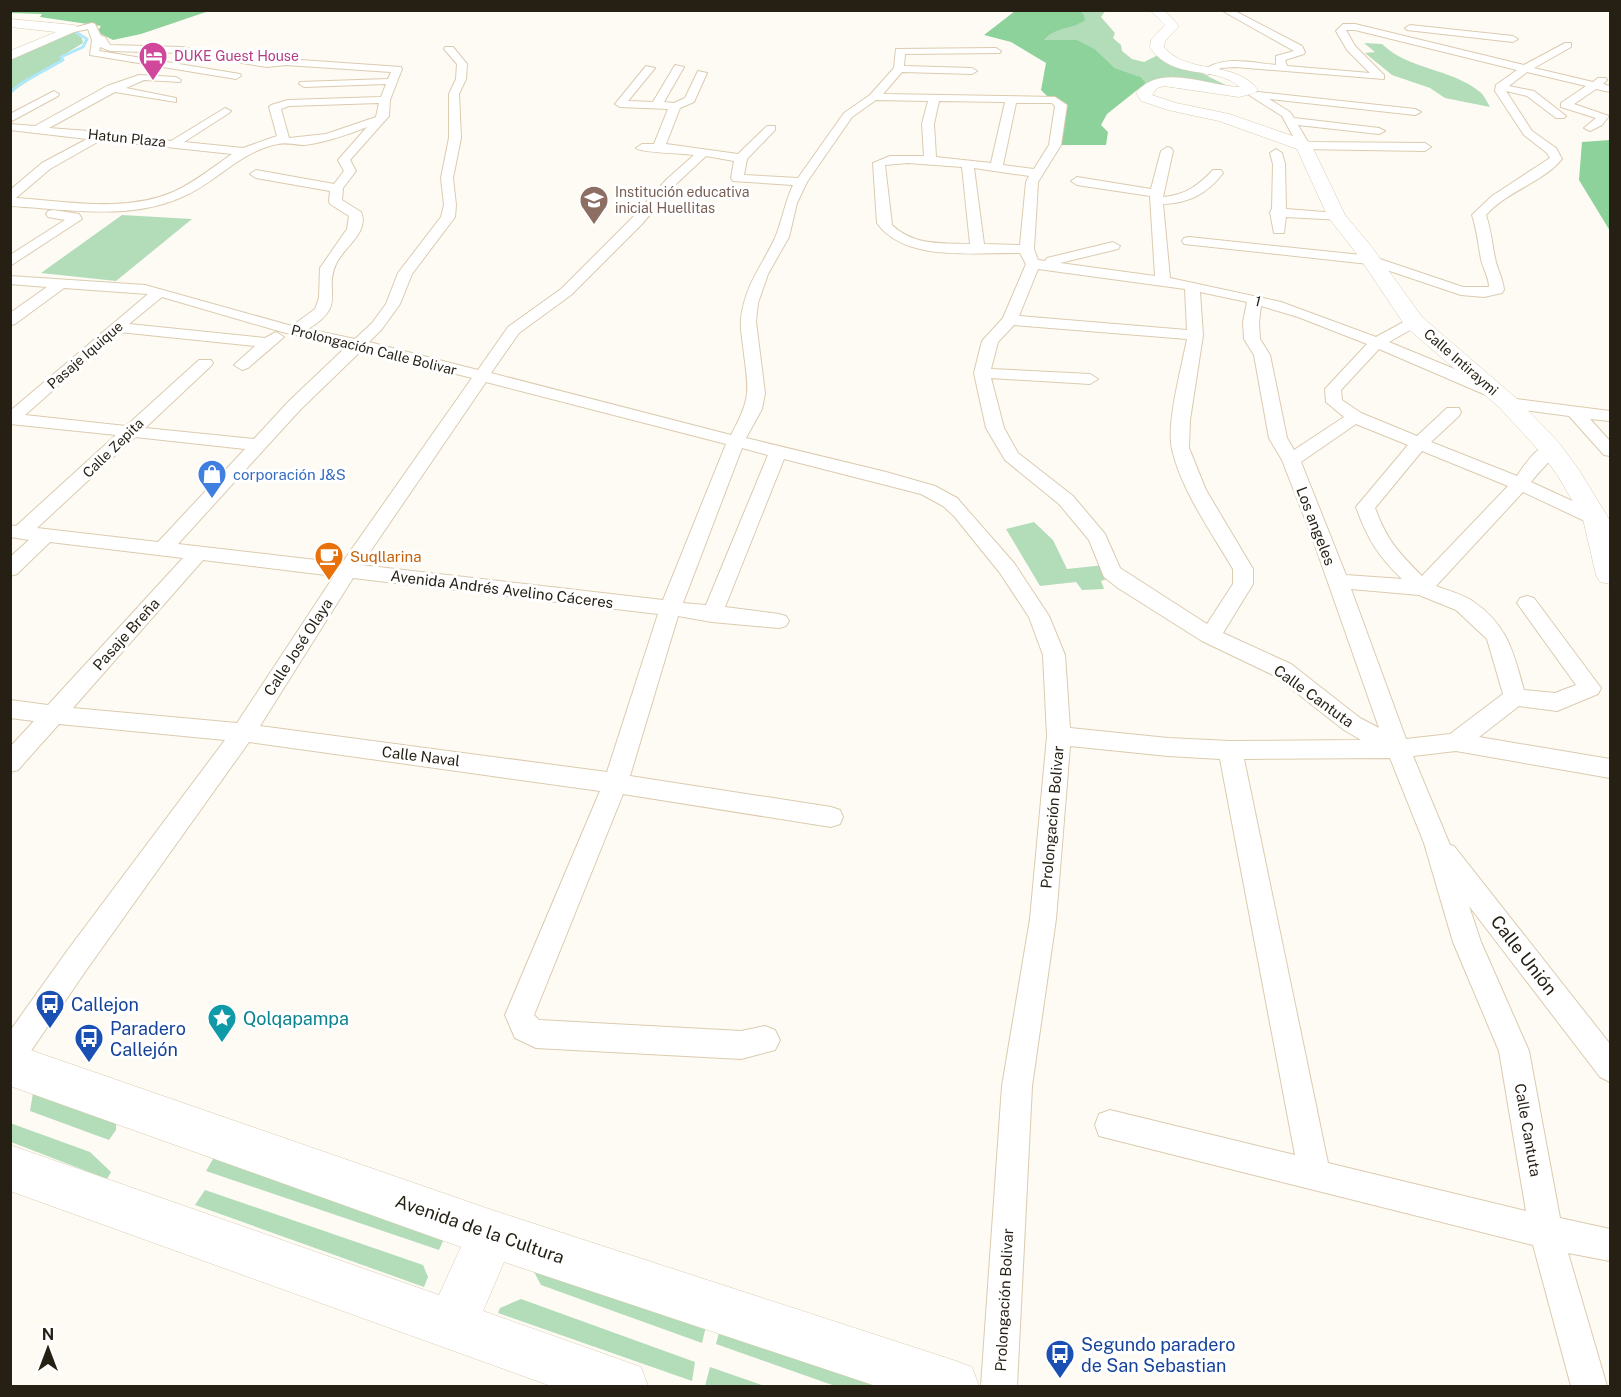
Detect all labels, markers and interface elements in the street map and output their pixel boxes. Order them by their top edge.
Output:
hotel icon: DUKE Guest House [137,40,169,82]
place label: DUKE Guest House [174,48,299,64]
street label: Hatun Plaza [87,126,167,150]
school or university icon: Institución educativa inicial Huellitas [578,184,610,226]
place label: Institución educativa inicial Huellitas [615,184,749,216]
street label: 1 [1253,293,1263,309]
street label: Pasaje Iquique [44,318,126,392]
street label: Prolongación Calle Bolivar [289,322,459,378]
street label: Calle Intiraymi [1421,325,1501,399]
street label: Calle Zepita [79,415,147,481]
shop icon: corporación J&S [196,458,228,500]
place label: corporación J&S [233,466,346,483]
street label: Los angeles [1293,484,1339,568]
cafe icon: Suqllarina [313,540,345,582]
place label: Suqllarina [350,548,421,565]
street label: Avenida Andrés Avelino Cáceres [390,567,614,611]
street label: Pasaje Breña [89,595,163,673]
street label: Calle José Olaya [260,595,336,699]
street label: Calle Cantuta [1271,661,1357,731]
street label: Calle Naval [381,743,461,769]
street label: Prolongación Bolivar [1037,745,1067,889]
street label: Calle Unión [1487,911,1561,999]
bus stop icon: Callejon [34,988,66,1030]
place label: Callejon [71,994,139,1015]
place icon: Qolqapampa [206,1002,238,1044]
place label: Qolqapampa [243,1008,349,1029]
place label: Paradero Callejón [110,1018,186,1060]
bus stop icon: Paradero Callejón [73,1022,105,1064]
street label: Calle Cantuta [1511,1082,1545,1178]
street label: Avenida de la Cultura [393,1190,567,1268]
street label: Prolongación Bolivar [992,1228,1016,1372]
north arrow [18,1319,78,1379]
text: N [42,1325,54,1344]
place label: Segundo paradero de San Sebastian [1081,1334,1235,1376]
bus stop icon: Segundo paradero de San Sebastian [1044,1338,1076,1380]

